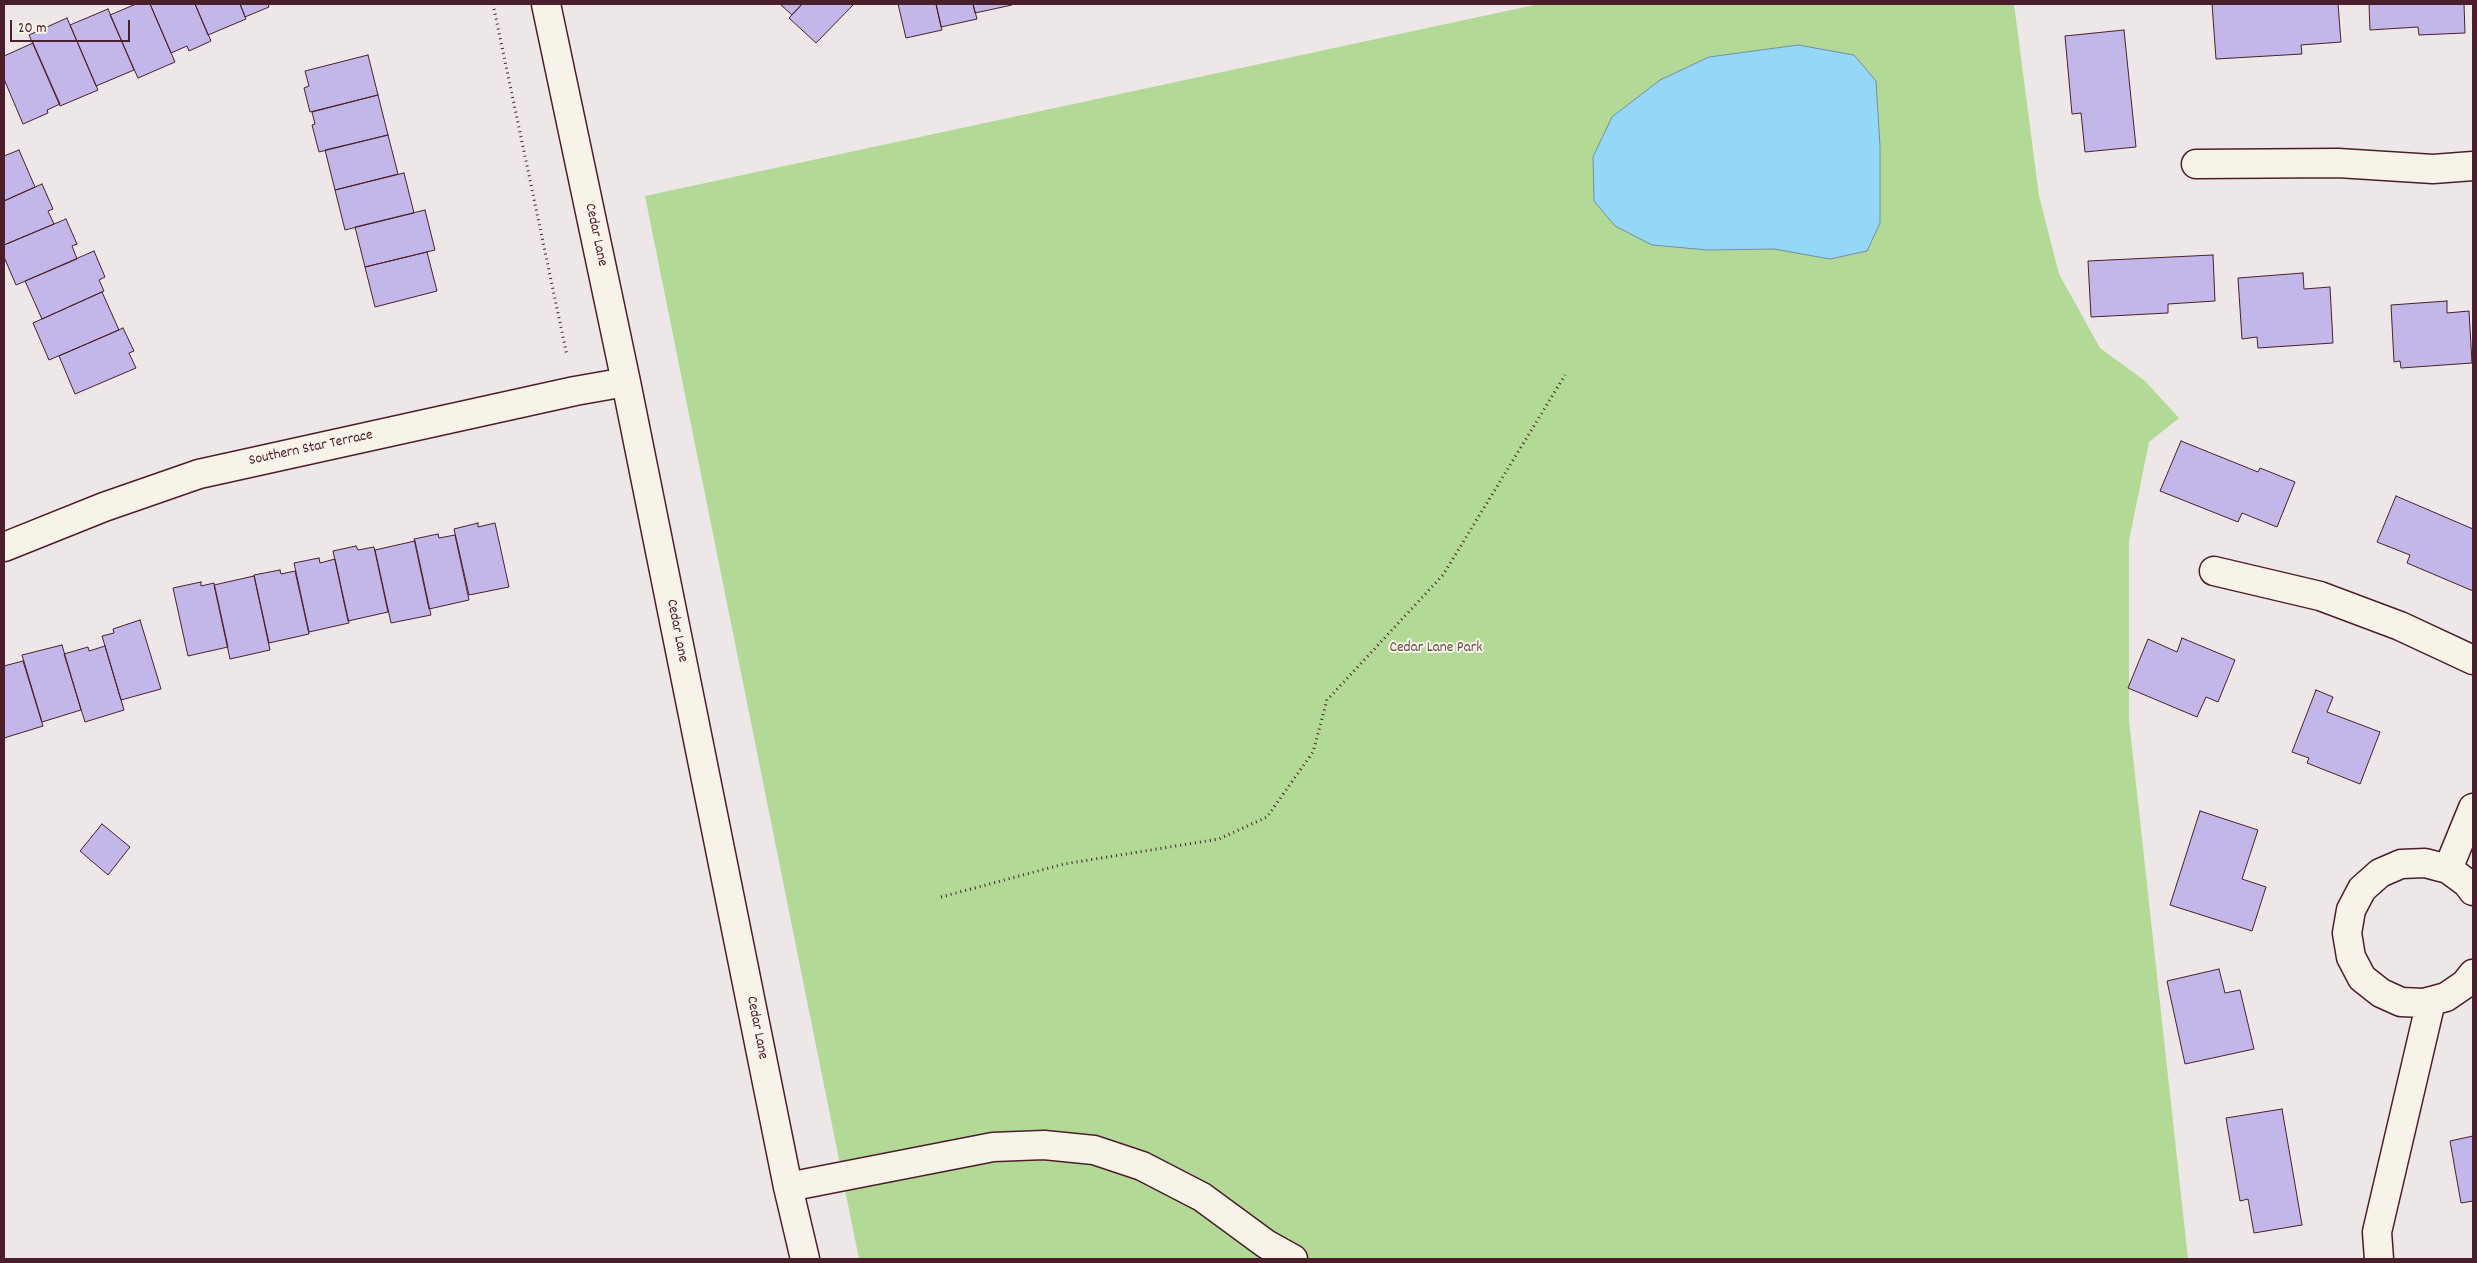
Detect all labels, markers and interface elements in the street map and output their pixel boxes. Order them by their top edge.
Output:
scale bar [12,10,132,42]
text: 20 m [18,18,46,40]
street label: Cedar Lane [580,202,610,268]
street label: Southern Star Terrace [247,427,375,471]
street label: Cedar Lane [661,598,691,664]
park label: Cedar Lane Park [1390,640,1482,658]
street label: Cedar Lane [741,995,771,1061]

